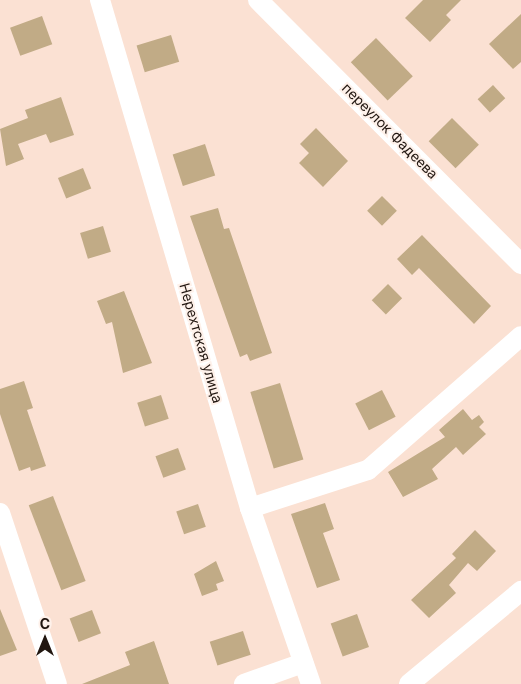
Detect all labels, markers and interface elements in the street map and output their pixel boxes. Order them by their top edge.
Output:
street label: переулок Фадеева [339,80,441,182]
street label: Нерехтская улица [176,281,226,405]
north arrow [20,614,70,664]
text: С [40,615,50,632]

